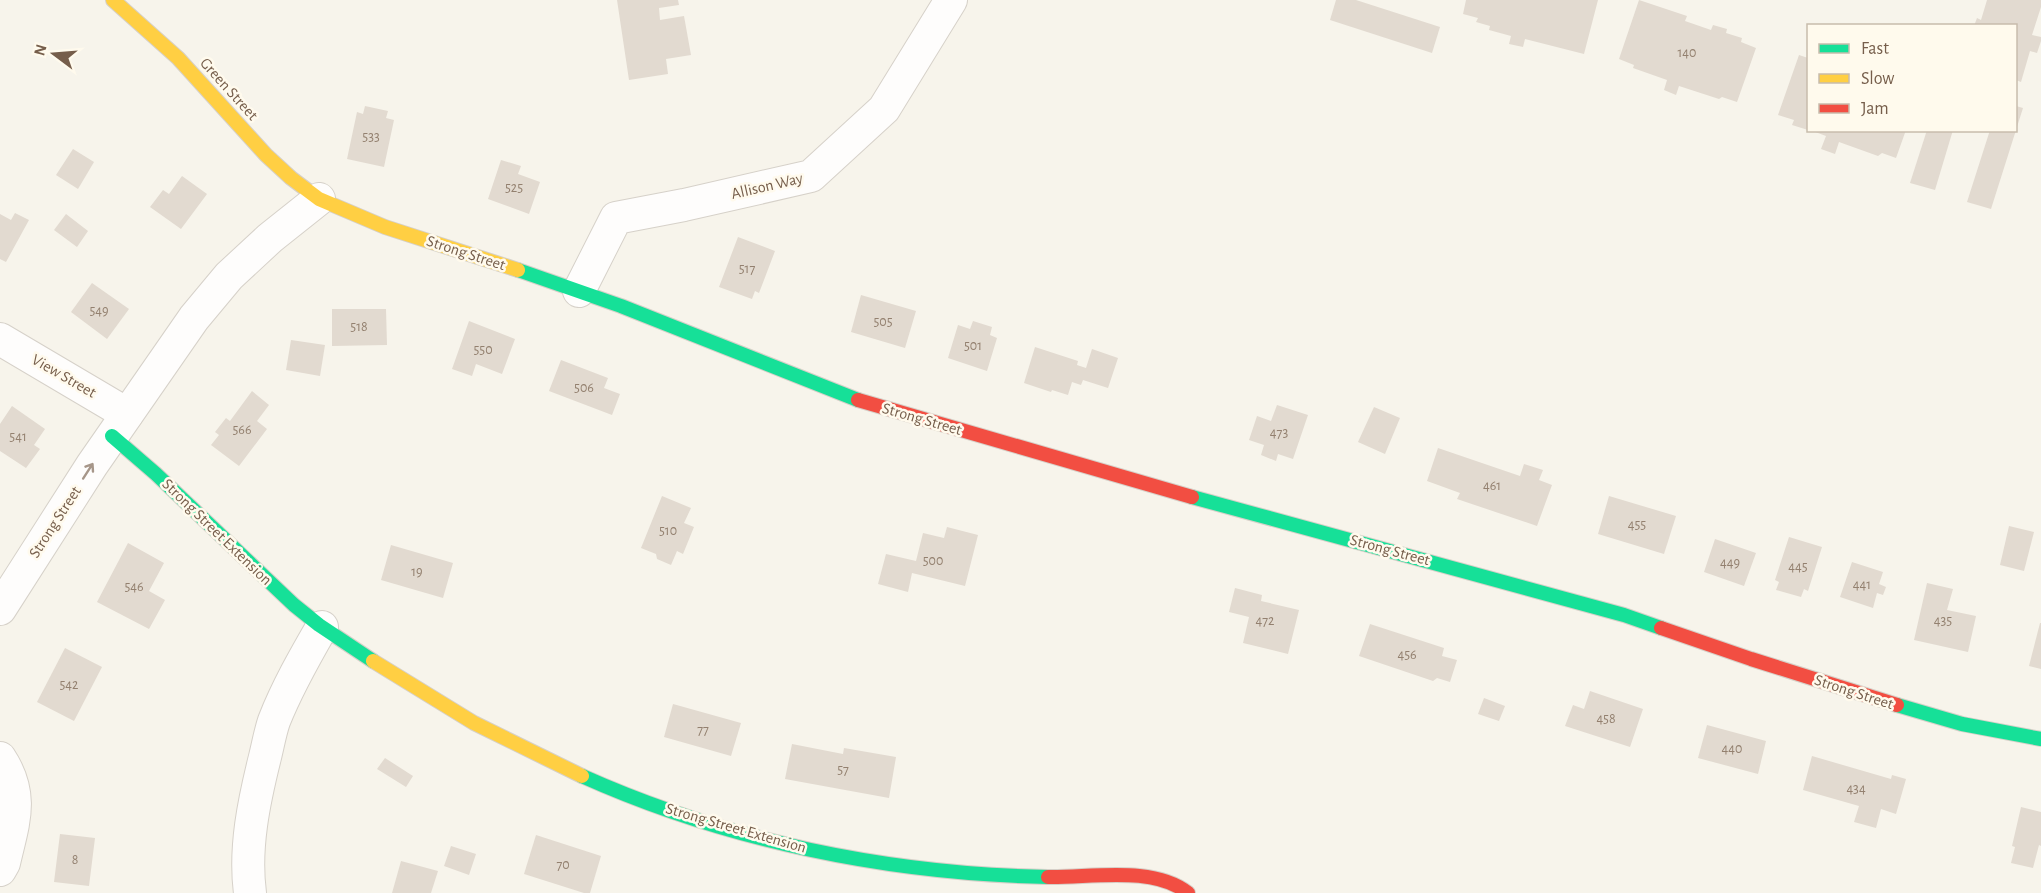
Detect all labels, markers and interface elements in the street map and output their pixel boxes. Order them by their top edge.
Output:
north arrow [24,24,84,84]
legend [1807,24,2017,132]
text: Fast [1861,40,1889,58]
text: N [31,43,50,58]
house number: 140 [1678,46,1696,60]
street label: Green Street [197,55,261,123]
text: Slow [1861,70,1894,88]
text: Jam [1861,100,1889,118]
house number: 533 [362,130,380,144]
street label: Allison Way [730,170,805,203]
house number: 525 [505,181,523,195]
street label: Strong Street [425,233,507,273]
house number: 517 [739,262,755,276]
house number: 549 [89,304,109,318]
house number: 505 [873,315,893,329]
house number: 518 [350,320,368,334]
house number: 501 [964,339,982,353]
house number: 550 [473,343,493,357]
street label: View Street [29,351,99,401]
house number: 506 [574,381,594,395]
street label: Strong Street [880,400,964,438]
house number: 566 [232,423,252,437]
house number: 473 [1270,426,1288,440]
house number: 541 [9,430,27,444]
one-way arrow [82,463,94,480]
street label: Strong Street Extension [159,476,275,588]
house number: 461 [1483,479,1501,493]
street label: Strong Street [26,483,84,561]
house number: 455 [1628,518,1646,532]
house number: 510 [659,524,677,538]
street label: Strong Street [1348,532,1432,568]
house number: 500 [923,554,943,568]
house number: 449 [1720,556,1740,570]
house number: 445 [1788,560,1808,574]
house number: 19 [411,565,423,579]
house number: 441 [1853,578,1871,592]
house number: 546 [124,580,144,594]
house number: 472 [1256,614,1274,628]
house number: 435 [1934,614,1952,628]
house number: 456 [1397,648,1417,662]
street label: Strong Street [1813,672,1895,712]
house number: 542 [60,678,78,692]
house number: 458 [1596,712,1616,726]
house number: 77 [697,723,709,737]
house number: 440 [1722,742,1742,756]
house number: 57 [837,763,849,777]
house number: 434 [1846,782,1866,796]
street label: Strong Street Extension [664,800,808,856]
house number: 8 [72,853,78,867]
house number: 70 [556,858,570,872]

